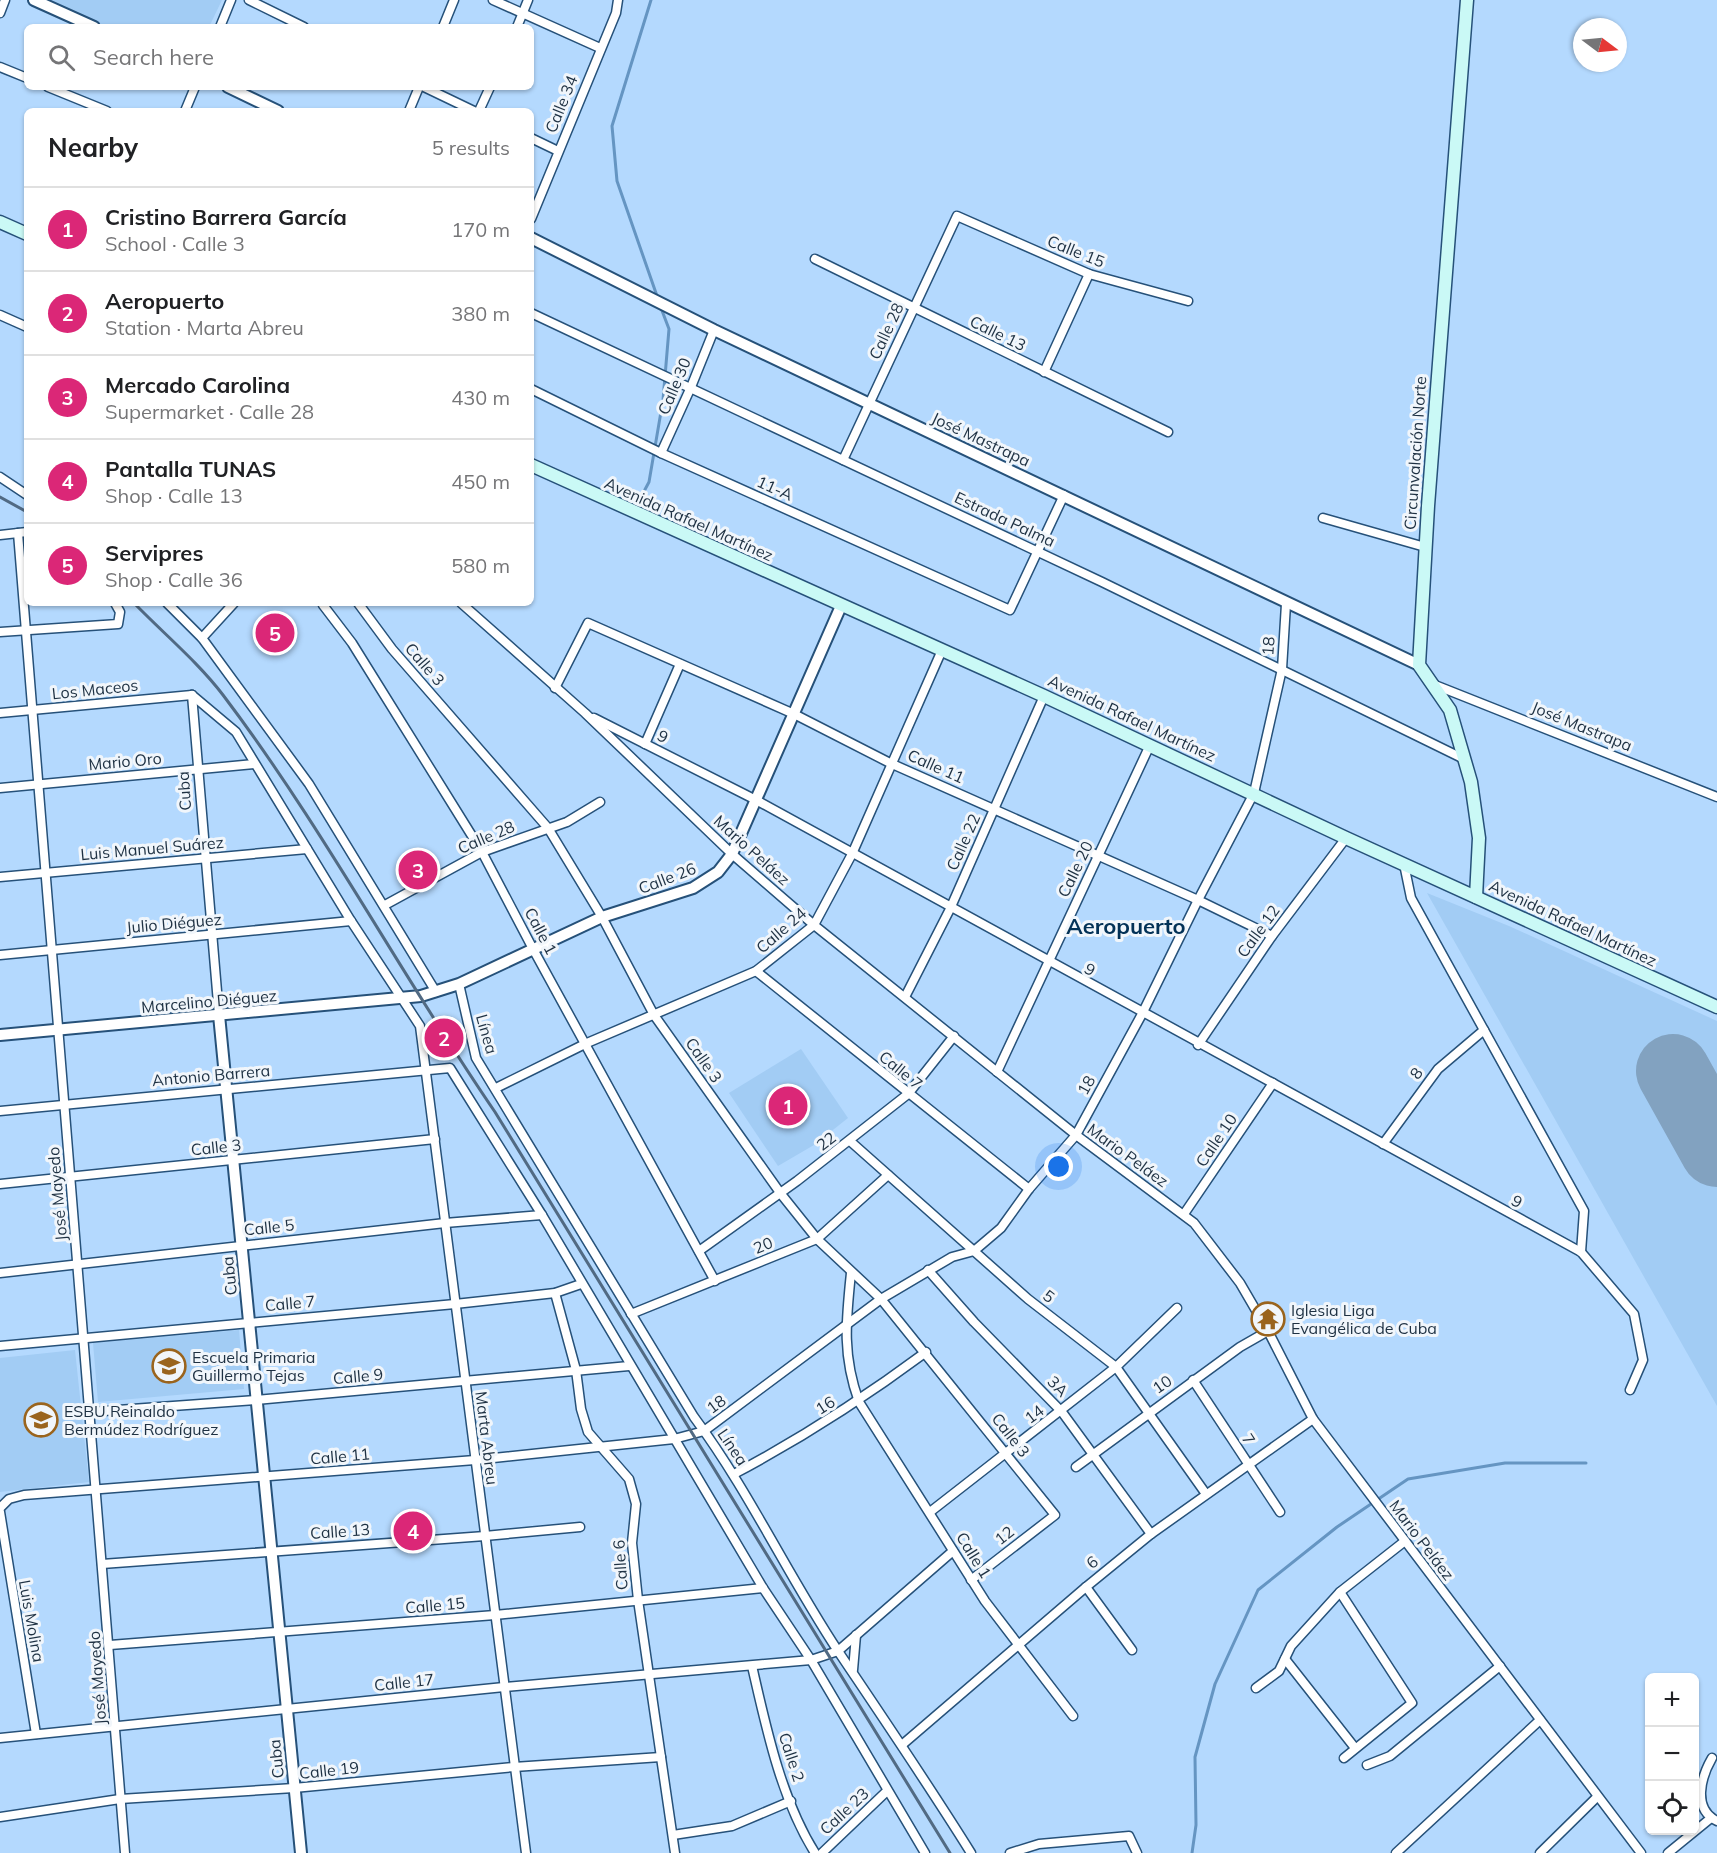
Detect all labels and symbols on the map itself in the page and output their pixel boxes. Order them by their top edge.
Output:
north arrow [1573,18,1627,72]
street label: Calle 34 [540,72,582,136]
street label: Calle 15 [1044,230,1108,272]
street label: Calle 28 [864,300,908,362]
street label: Calle 13 [967,311,1029,355]
street label: Calle 30 [653,354,695,418]
street label: Circunvalación Norte [1400,375,1430,531]
street label: José Mastrapa [928,407,1034,471]
street label: 11-A [754,471,796,505]
street label: Avenida Rafael Martínez [602,473,776,565]
street label: Estrada Palma [952,487,1058,551]
pin: 5 [256,610,294,656]
street label: 18 [1257,636,1279,656]
street label: Calle 3 [401,638,449,690]
street label: Avenida Rafael Martínez [1045,670,1219,766]
street label: Los Maceos [51,675,139,703]
street label: José Mastrapa [1529,697,1635,755]
street label: 9 [654,725,672,747]
street label: Calle 11 [905,745,967,787]
street label: Mario Oro [88,748,162,774]
street label: Cuba [173,771,195,811]
street label: Mario Peláez [710,811,794,889]
street label: Calle 22 [942,811,984,873]
street label: Calle 28 [454,816,518,858]
street label: Luis Manuel Suárez [79,832,225,864]
street label: Calle 20 [1053,838,1097,900]
pin: 3 [398,848,438,892]
street label: Calle 26 [635,858,699,898]
street label: Avenida Rafael Martínez [1486,875,1660,971]
street label: Calle 12 [1232,901,1284,961]
street label: Calle 24 [752,903,810,957]
street label: Calle 1 [520,904,562,958]
street label: Julio Diéguez [125,909,223,937]
district label: Aeropuerto [1066,912,1186,940]
street label: 9 [1081,958,1099,980]
street label: Marcelino Diéguez [140,985,278,1017]
street label: Línea [472,1012,502,1056]
pin: 2 [424,1016,464,1060]
street label: Calle 3 [681,1034,727,1086]
street label: Calle 7 [875,1046,927,1094]
street label: Antonio Barrera [151,1060,271,1090]
street label: 8 [1405,1063,1427,1083]
street label: 18 [1073,1072,1099,1098]
pin: 1 [768,1084,808,1128]
street label: Calle 10 [1191,1110,1241,1170]
street label: Mario Peláez [1084,1119,1172,1191]
street label: 22 [812,1127,840,1155]
street label: Calle 3 [190,1134,242,1160]
street label: José Mayedo [43,1146,71,1242]
your location [1044,1152,1073,1181]
street label: 9 [1508,1190,1526,1212]
street label: Calle 5 [243,1214,295,1240]
street label: 20 [750,1232,776,1258]
street label: Cuba [217,1255,241,1297]
street label: 5 [1039,1285,1059,1307]
street label: Calle 7 [264,1291,316,1315]
place label: Iglesia Liga Evangélica de Cuba [1291,1300,1437,1338]
temple icon: Iglesia Liga Evangélica de Cuba [1250,1301,1286,1337]
place label: Escuela Primaria Guillermo Tejas [192,1347,315,1385]
school or university icon: Escuela Primaria Guillermo Tejas [151,1348,187,1384]
street label: Calle 9 [332,1364,384,1388]
street label: 10 [1148,1370,1176,1398]
street label: 3A [1043,1371,1073,1401]
street label: Marta Abreu [471,1390,503,1486]
street label: 18 [702,1390,730,1418]
street label: 16 [812,1391,838,1419]
street label: 14 [1020,1400,1048,1428]
place label: ESBU Reinaldo Bermúdez Rodríguez [64,1401,219,1439]
school or university icon: ESBU Reinaldo Bermúdez Rodríguez [23,1402,59,1438]
street label: Calle 3 [988,1409,1034,1461]
street label: Línea [713,1425,753,1469]
street label: 7 [1238,1430,1260,1448]
street label: Calle 11 [309,1443,371,1469]
street label: Mario Peláez [1385,1496,1459,1584]
pin: 4 [394,1508,432,1553]
street label: Calle 13 [309,1519,371,1543]
street label: 12 [990,1521,1018,1549]
street label: Calle 1 [952,1528,996,1582]
street label: Calle 6 [608,1539,632,1591]
street label: 6 [1082,1551,1102,1573]
street label: Luis Molina [15,1578,49,1664]
street label: Calle 15 [404,1592,466,1618]
street label: José Mayedo [84,1630,110,1726]
street label: Calle 17 [373,1669,435,1695]
street label: Calle 2 [775,1730,809,1784]
street label: Cuba [264,1738,288,1780]
street label: Calle 19 [298,1757,360,1783]
street label: Calle 23 [815,1783,873,1839]

